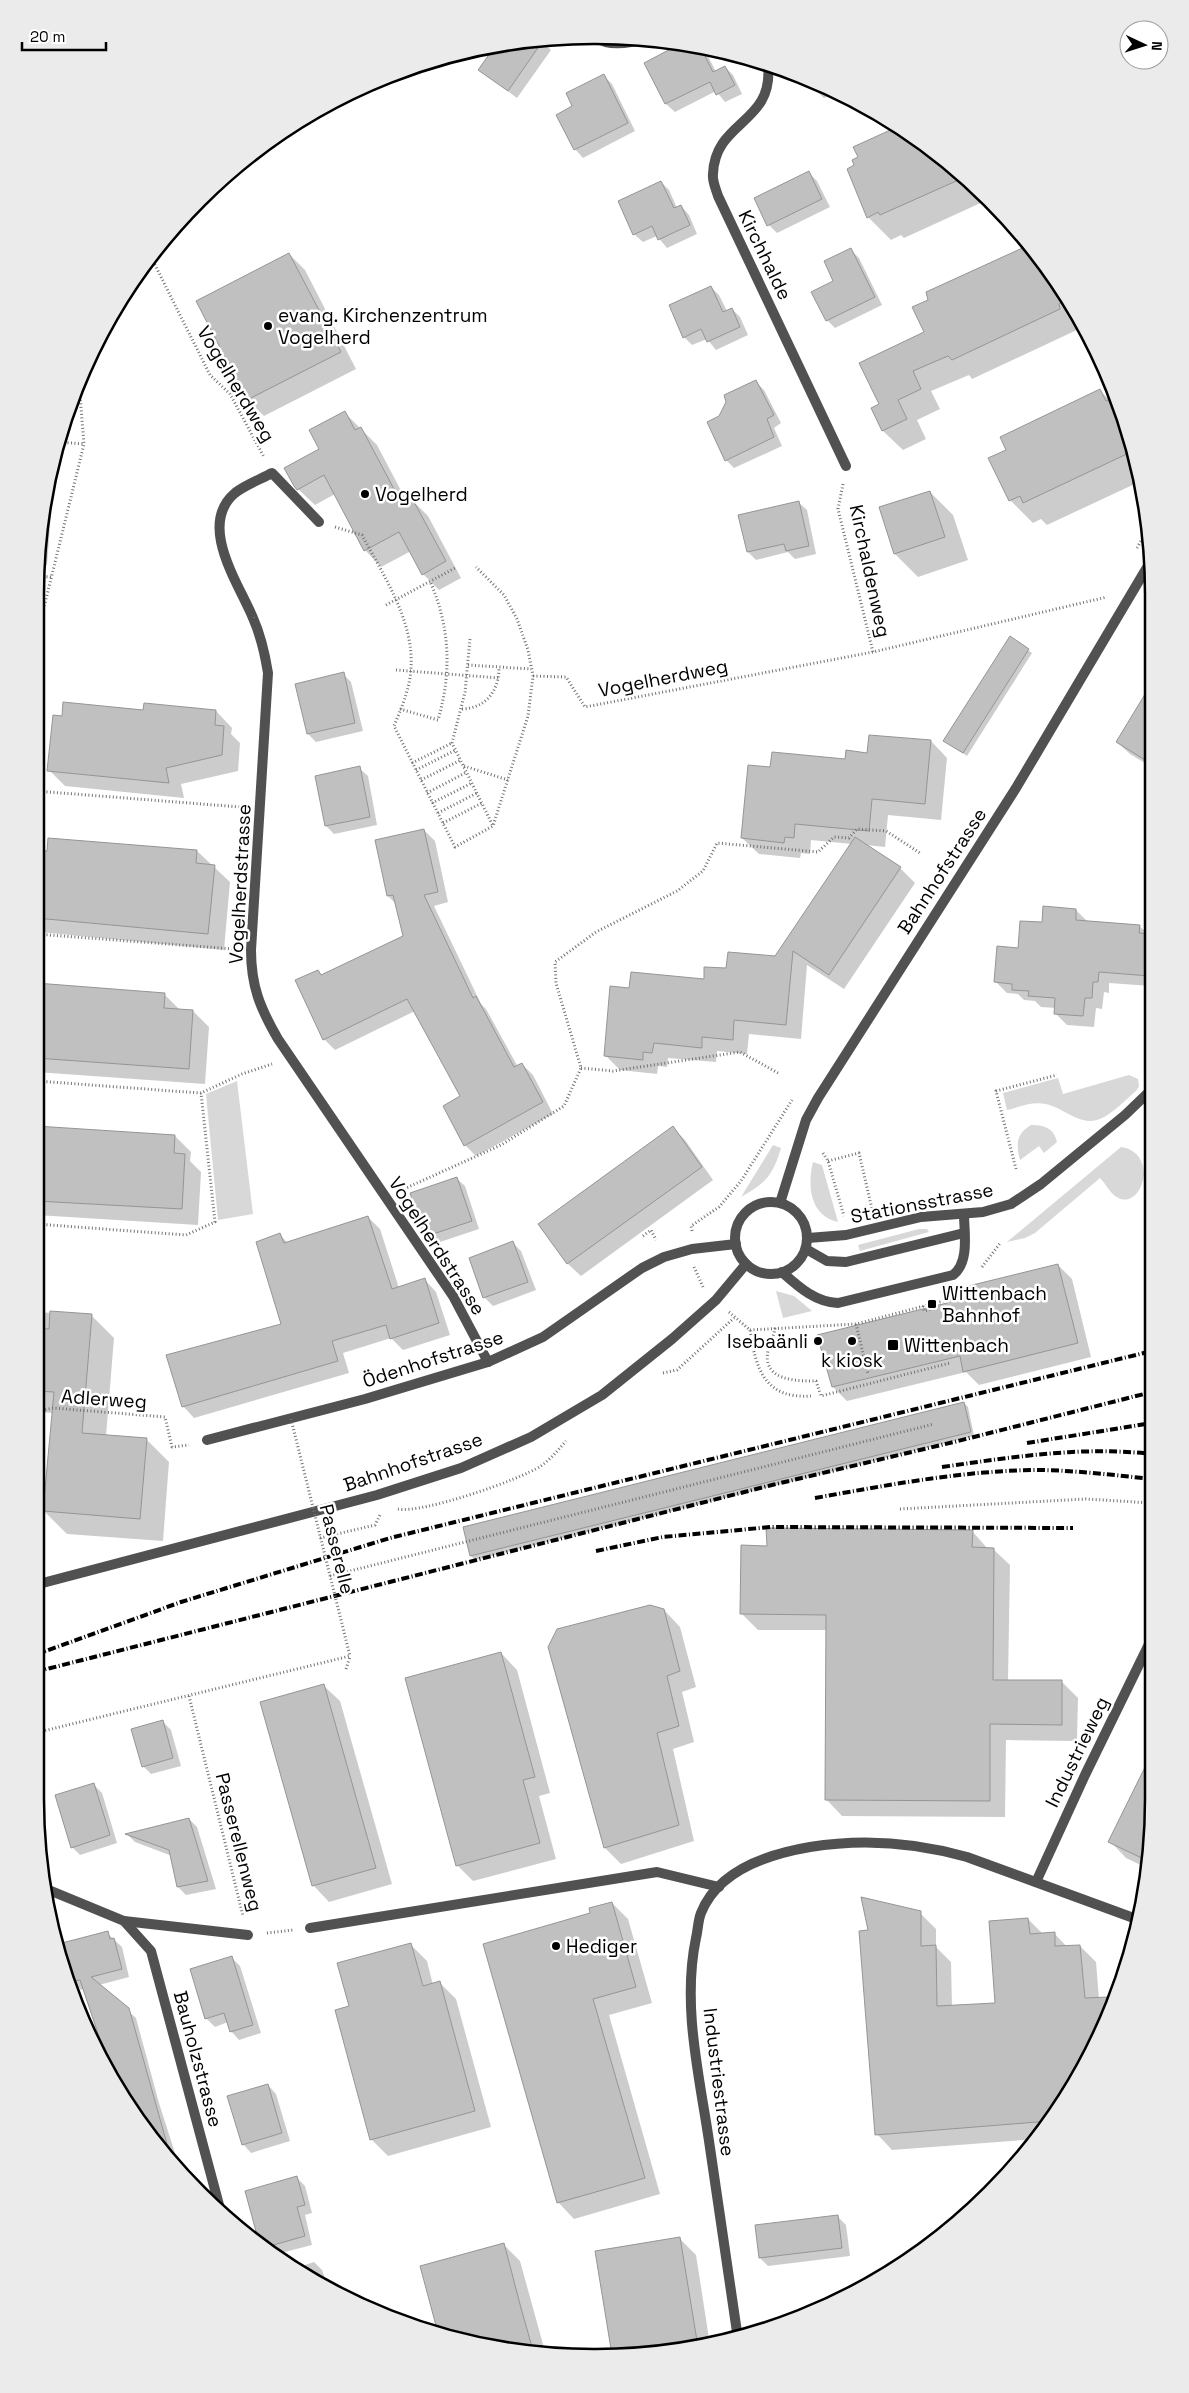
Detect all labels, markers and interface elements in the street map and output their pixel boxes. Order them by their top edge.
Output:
scale bar [22,20,106,52]
north arrow [1119,20,1169,70]
text: 20 m [30,27,65,46]
text: N [1148,41,1166,51]
street label: Kirchhalde [733,206,797,304]
place label: evang. Kirchenzentrum Vogelherd [278,303,488,350]
marker: evang. Kirchenzentrum Vogelherd [262,320,274,332]
street label: Vogelherdweg [191,321,281,447]
place label: Vogelherd [375,482,468,507]
marker: Vogelherd [359,488,371,500]
street label: Kirchaldenweg [844,502,896,640]
street label: Vogelherdweg [596,653,730,703]
street label: Vogelherdstrasse [223,803,257,965]
street label: Bahnhofstrasse [892,803,992,939]
street label: Vogelherdstrasse [383,1172,491,1320]
street label: Stationsstrasse [848,1177,996,1229]
place label: Wittenbach Bahnhof [942,1281,1047,1328]
marker: Wittenbach Bahnhof [926,1298,938,1310]
street label: Ödenhofstrasse [359,1324,507,1394]
place label: Isebaänli [727,1329,808,1354]
place label: Wittenbach [904,1333,1009,1358]
marker: Isebaänli [812,1335,824,1347]
marker: k kiosk [846,1335,858,1347]
marker: Wittenbach [886,1338,900,1352]
place label: k kiosk [821,1348,883,1373]
street label: Adlerweg [60,1384,148,1414]
street label: Bahnhofstrasse [340,1426,486,1498]
street label: Passerelle [314,1501,360,1597]
street label: Industrieweg [1039,1693,1115,1811]
street label: Passerellenweg [210,1770,268,1914]
place label: Hediger [566,1934,637,1959]
marker: Hediger [550,1940,562,1952]
street label: Bauholzstrasse [168,1988,228,2130]
street label: Industriestrasse [697,2006,741,2158]

